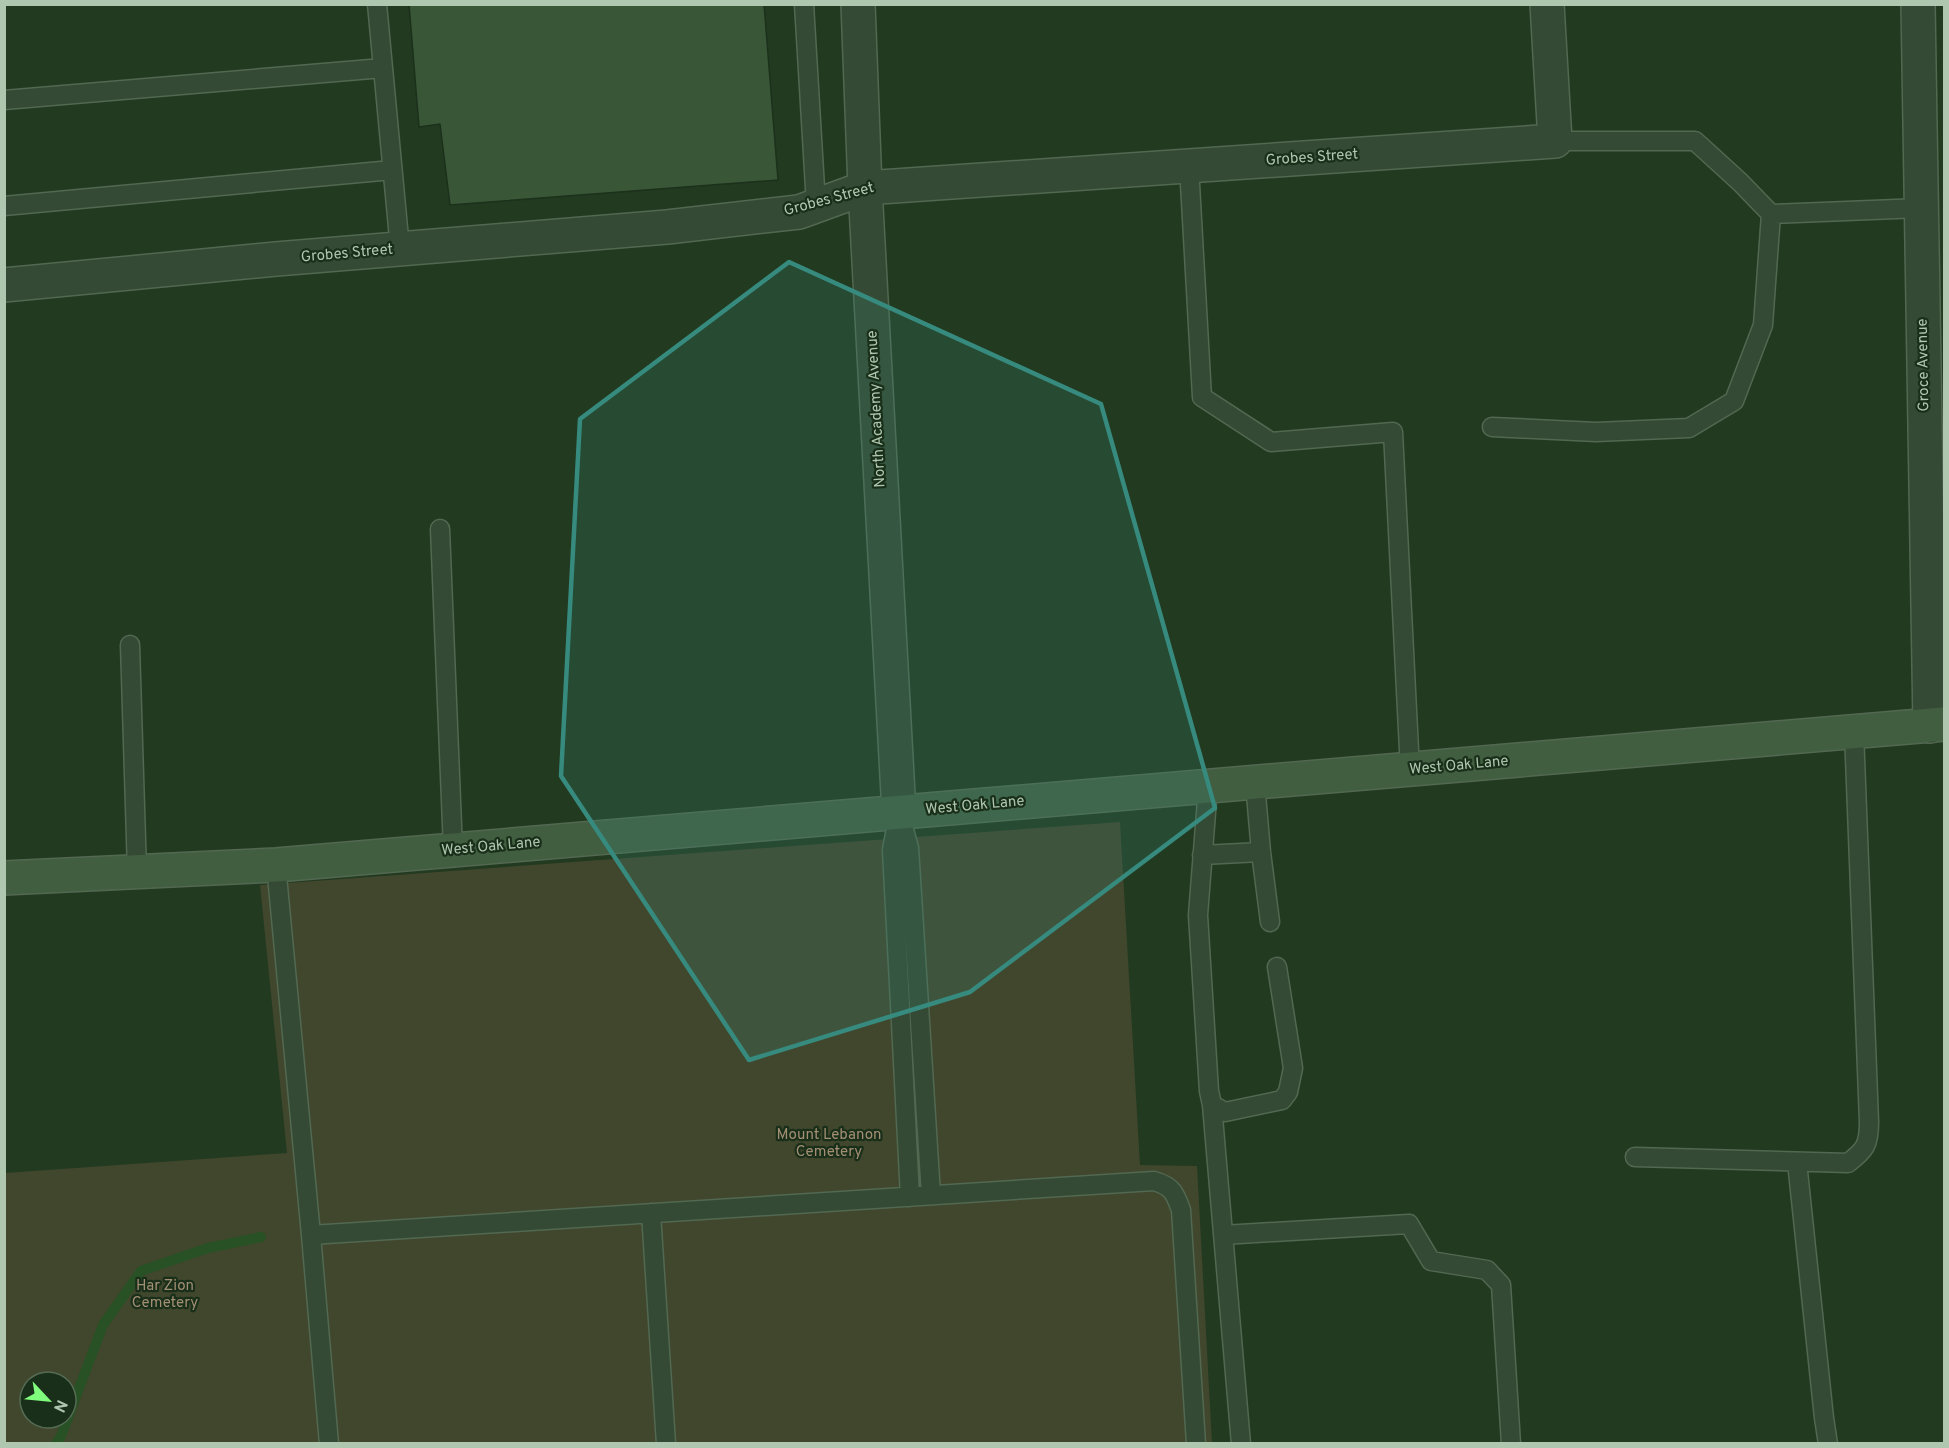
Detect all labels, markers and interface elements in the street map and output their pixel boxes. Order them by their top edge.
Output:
street label: Grobes Street [1265,145,1359,171]
street label: Grobes Street [782,179,876,221]
street label: Grobes Street [300,241,394,267]
street label: Groce Avenue [1914,318,1934,412]
street label: North Academy Avenue [863,330,891,488]
street label: West Oak Lane [1409,752,1509,780]
street label: West Oak Lane [925,792,1025,820]
street label: West Oak Lane [441,833,541,861]
park label: Mount Lebanon Cemetery [776,1126,882,1162]
park label: Har Zion Cemetery [132,1277,198,1313]
north arrow [18,1370,78,1430]
text: N [48,1396,71,1415]

